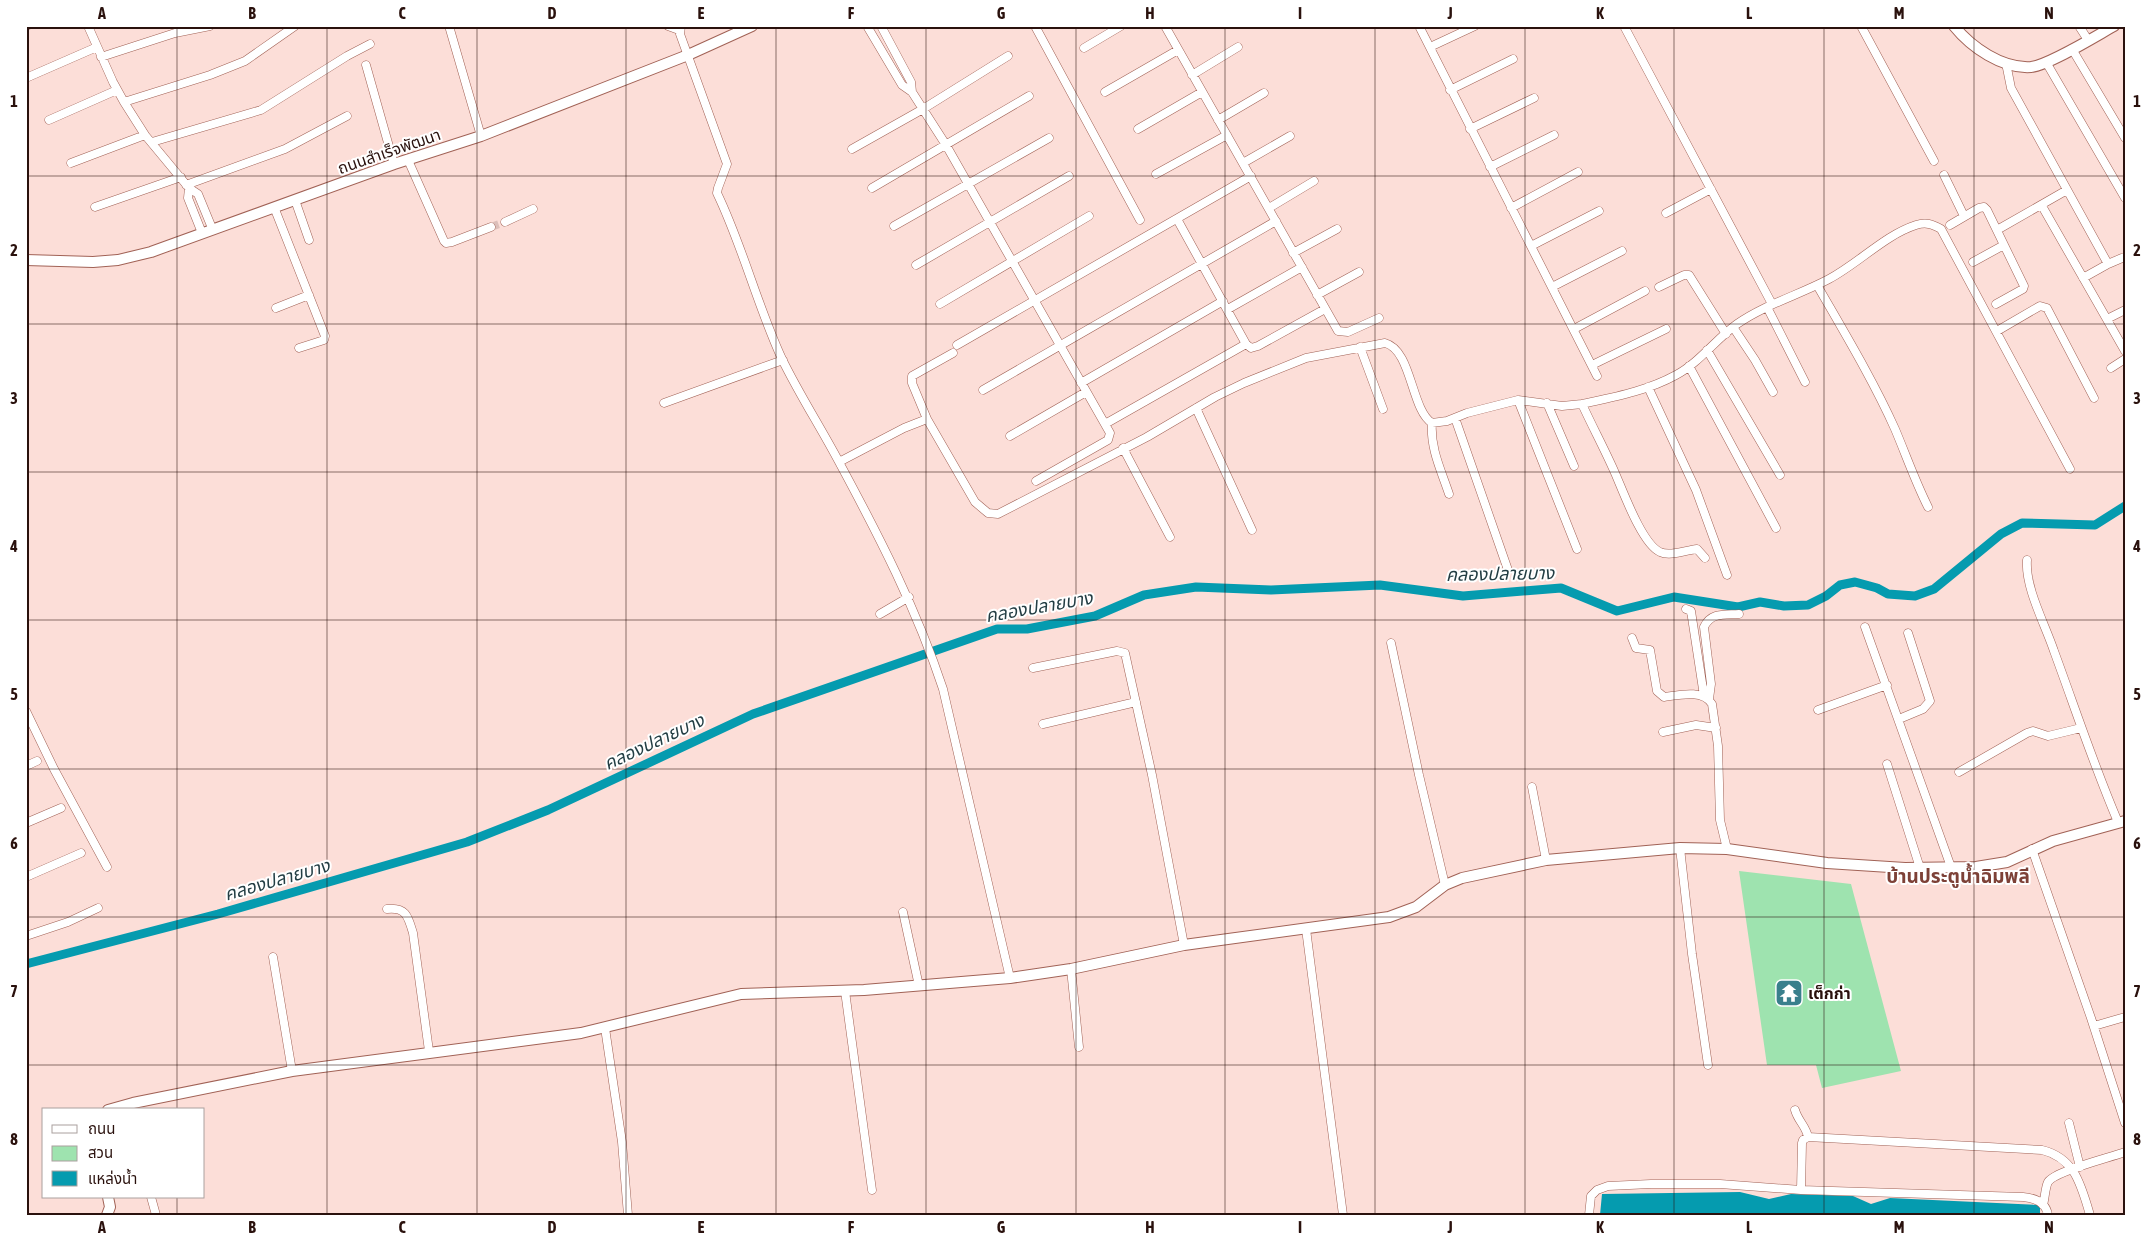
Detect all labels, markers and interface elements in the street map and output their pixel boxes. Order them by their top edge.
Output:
text: A [97,4,106,22]
text: B [248,4,256,22]
text: C [398,4,406,22]
text: D [548,4,557,22]
text: E [698,4,705,22]
text: F [848,4,855,22]
text: G [997,4,1006,22]
text: H [1145,4,1155,22]
text: I [1298,4,1302,22]
text: J [1446,4,1453,22]
text: K [1596,4,1604,22]
text: L [1746,4,1753,22]
text: M [1894,4,1904,22]
text: N [2044,4,2054,22]
text: 1 [10,92,18,110]
text: 1 [2133,92,2141,110]
street label: ถนนสำเร็จพัฒนา [335,125,443,177]
text: 2 [10,241,18,259]
text: 2 [2133,241,2141,259]
text: 3 [10,389,18,407]
text: 3 [2133,389,2141,407]
text: 4 [9,537,18,555]
text: 4 [2132,537,2141,555]
water label: คลองปลายบาง [1446,562,1556,585]
water label: คลองปลายบาง [984,587,1095,626]
text: 5 [10,685,18,703]
text: 5 [2133,685,2141,703]
water label: คลองปลายบาง [600,709,709,774]
text: 6 [10,834,18,852]
text: 6 [2133,834,2141,852]
water label: คลองปลายบาง [222,854,333,905]
district label: บ้านประตูน้ำฉิมพลี [1886,863,2030,888]
temple icon: เต็กก่า [1774,978,1804,1008]
text: 7 [10,982,18,1000]
text: 7 [2133,982,2141,1000]
place label: เต็กก่า [1808,984,1851,1002]
legend [42,1108,205,1198]
text: ถนน [88,1120,115,1137]
text: 8 [10,1130,18,1148]
text: 8 [2133,1130,2141,1148]
text: สวน [88,1144,113,1161]
text: แหล่งน้ำ [88,1168,137,1187]
text: A [97,1218,106,1236]
text: B [248,1218,256,1236]
text: C [398,1218,406,1236]
text: D [548,1218,557,1236]
text: E [698,1218,705,1236]
text: F [848,1218,855,1236]
text: G [997,1218,1006,1236]
text: H [1145,1218,1155,1236]
text: I [1298,1218,1302,1236]
text: J [1446,1218,1453,1236]
text: K [1596,1218,1604,1236]
text: L [1746,1218,1753,1236]
text: M [1894,1218,1904,1236]
text: N [2044,1218,2054,1236]

